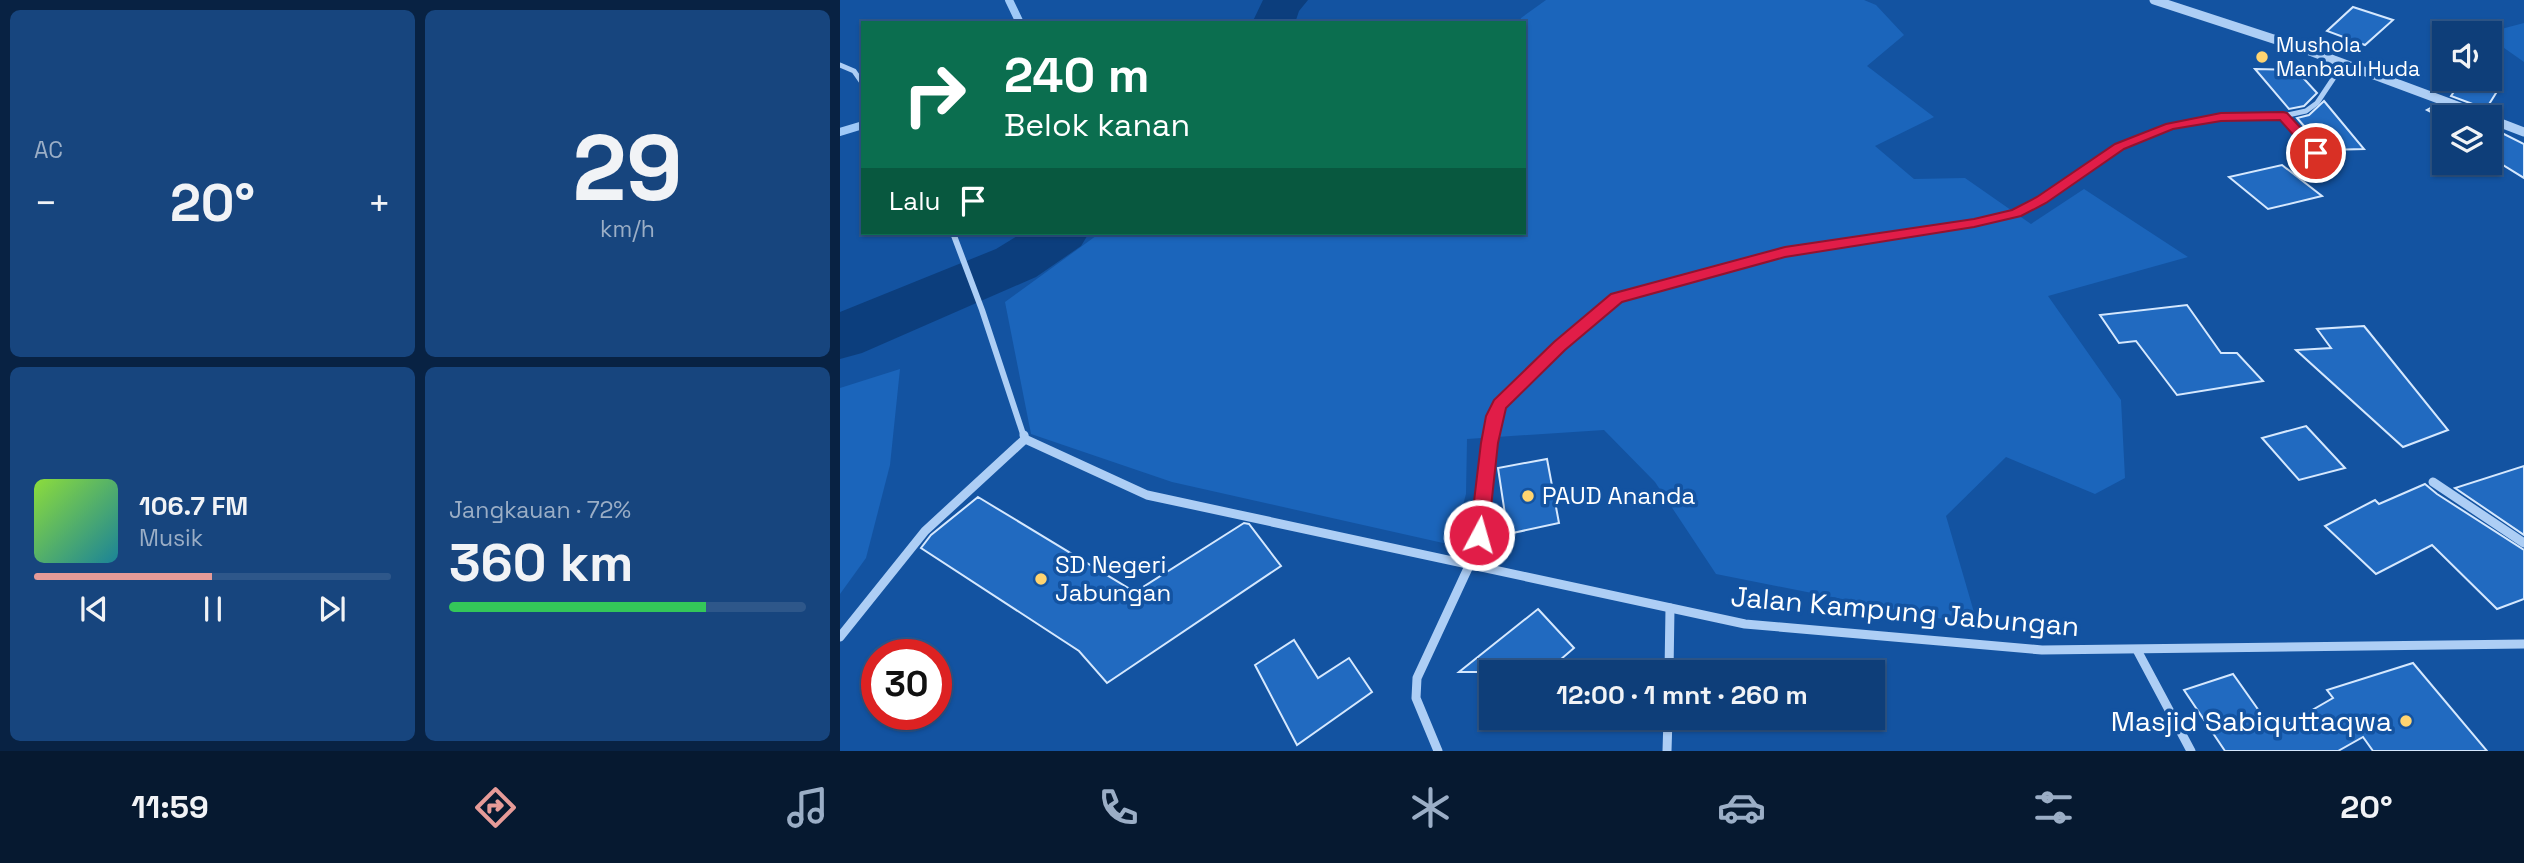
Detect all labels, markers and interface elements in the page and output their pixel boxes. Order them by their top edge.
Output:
map controls [2432,21,2502,175]
button: sound [2432,21,2502,91]
place label: Mushola Manbaul Huda [2276,31,2420,82]
text: 240 m [1004,44,1150,106]
icon: right [889,49,980,140]
marker: Mushola Manbaul Huda [2254,49,2270,65]
text: Belok kanan [1004,105,1190,145]
button: layers [2432,105,2502,175]
text: 29 [573,110,682,227]
pin [2286,123,2346,183]
icon: arrive [2297,134,2335,172]
text: AC [34,135,63,165]
text: 20° [170,170,255,236]
text: − [34,179,58,227]
text: + [367,179,391,227]
icon: arrive [954,182,992,220]
text: Lalu [889,184,940,218]
text: km/h [600,214,655,244]
place label: PAUD Ananda [1542,480,1695,511]
marker: PAUD Ananda [1520,488,1536,504]
text: 106.7 FM [139,489,248,523]
text: Jangkauan · 72% [449,495,631,525]
position arrow [1442,498,1516,572]
text: Musik [139,523,203,553]
text: 360 km [449,530,633,596]
place label: SD Negeri Jabungan [1055,549,1171,608]
marker: SD Negeri Jabungan [1033,571,1049,587]
street label: Jalan Kampung Jabungan [1729,578,2081,644]
icon: previous [75,590,113,628]
icon: pause [194,590,232,628]
icon: next [313,590,351,628]
speed limit sign: 30 [861,639,952,730]
text: 12:00 · 1 mnt · 260 m [1556,678,1808,712]
place label: Masjid Sabiquttaqwa [2111,703,2392,739]
marker: Masjid Sabiquttaqwa [2398,713,2414,729]
icon: directions [471,783,520,832]
icon: music [783,783,832,832]
icon: phone [1094,783,1143,832]
icon: climate [1406,783,1455,832]
icon: car [1717,783,1766,832]
icon: filters [2029,783,2078,832]
text: 11:59 [131,787,209,827]
text: 20° [2340,787,2393,827]

